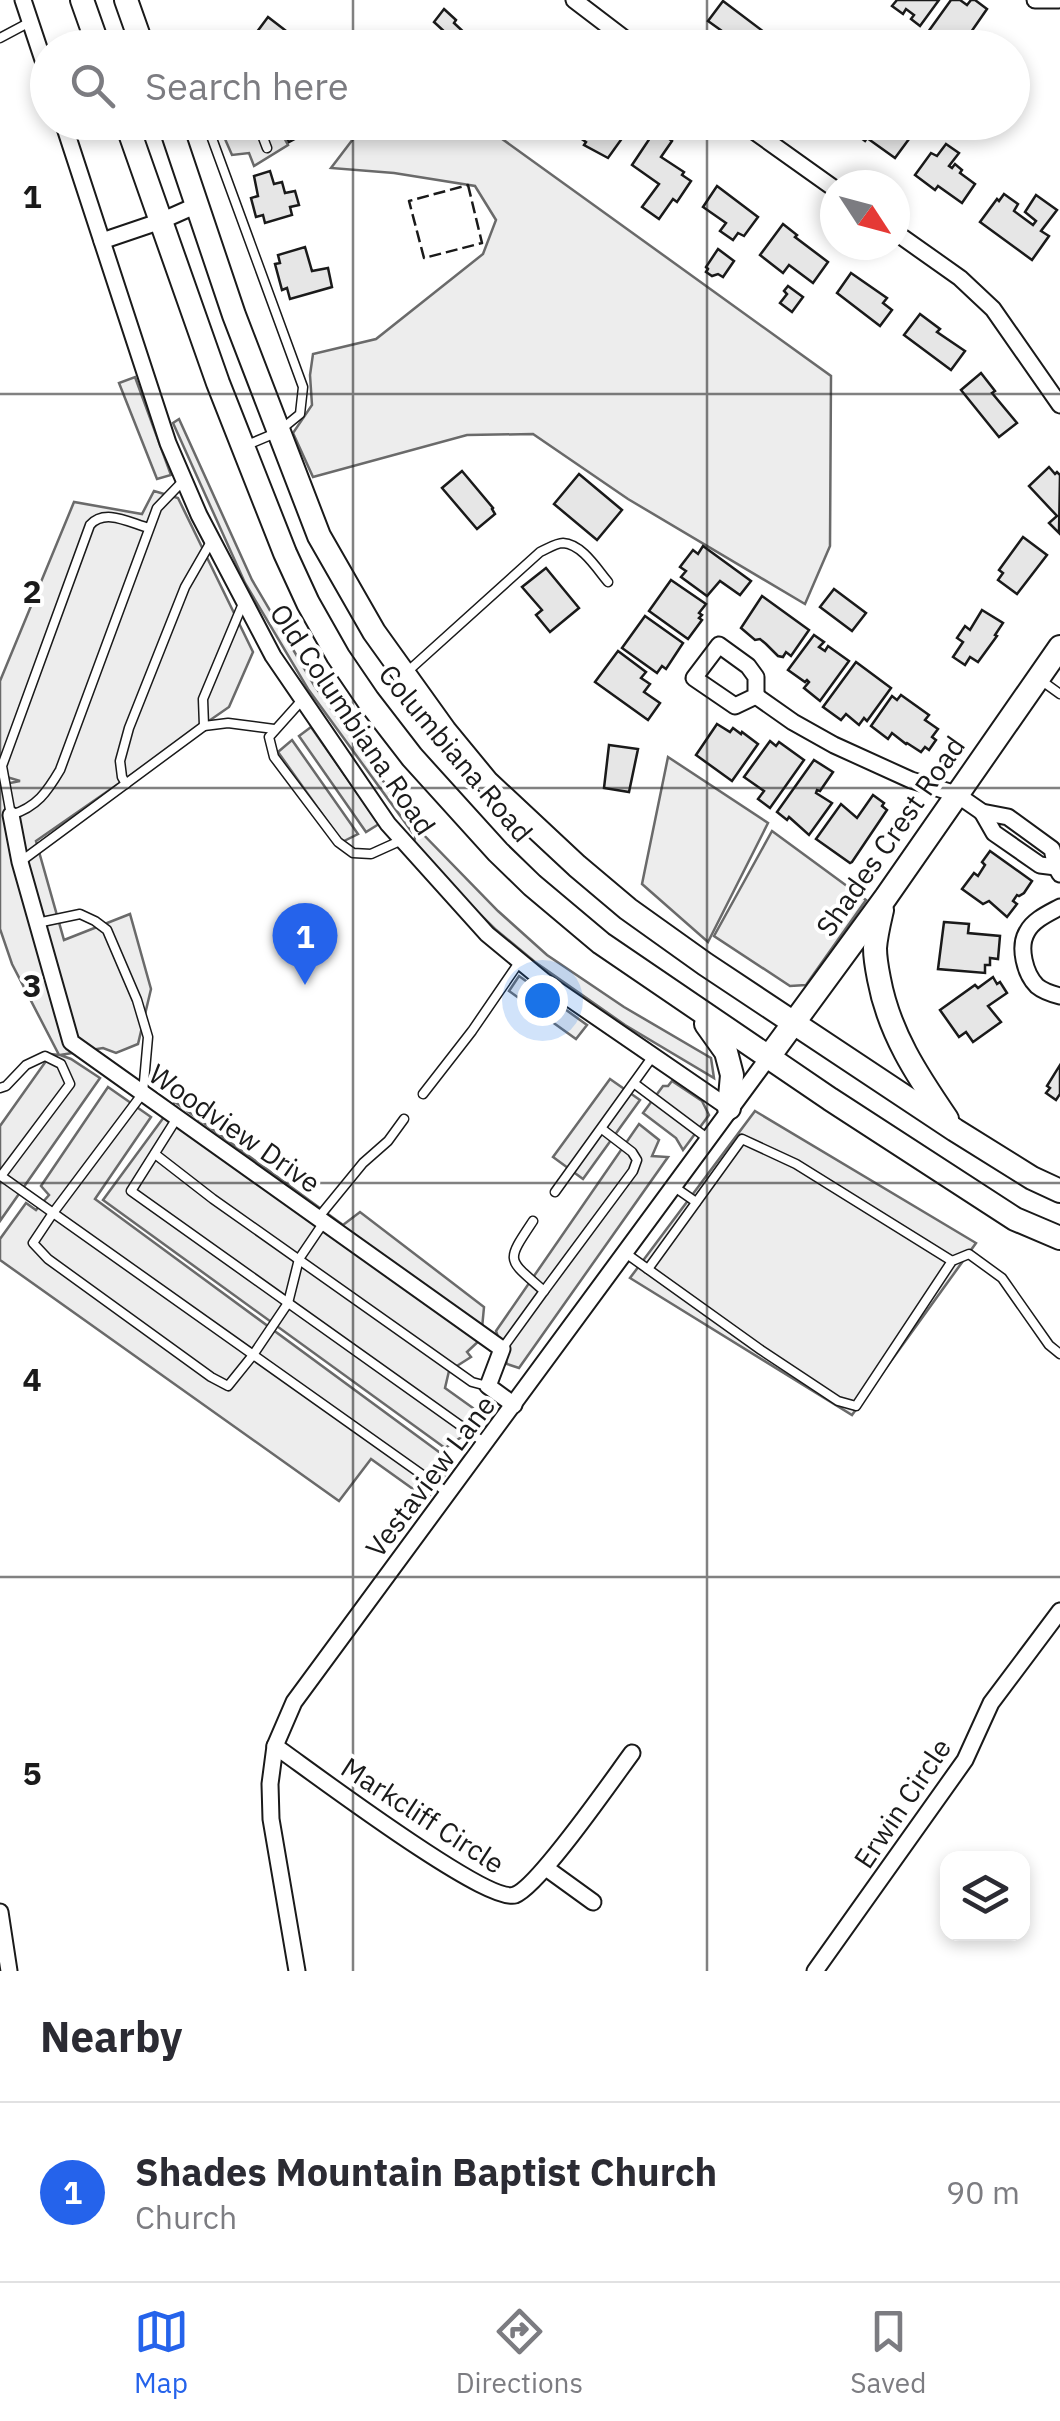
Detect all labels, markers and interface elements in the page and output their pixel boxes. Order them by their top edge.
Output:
search box [30,30,1030,140]
icon: search [65,58,120,113]
text: Search here [145,61,349,110]
north arrow [820,170,910,260]
text: 1 [22,175,42,217]
text: 2 [22,570,42,612]
street label: Old Columbiana Road [262,596,444,842]
street label: Columbiana Road [371,656,541,850]
street label: Shades Crest Road [807,729,973,943]
pin: 1 [272,902,338,985]
text: 3 [22,964,42,1006]
your location [517,975,568,1026]
street label: Woodview Drive [142,1055,328,1201]
text: 4 [22,1358,42,1400]
street label: Vestaview Lane [357,1387,503,1565]
street label: Erwin Circle [845,1731,959,1875]
street label: Markcliff Circle [334,1748,512,1882]
text: 5 [22,1752,42,1794]
map controls [940,1851,1030,1941]
button: layers [940,1851,1030,1941]
text: Nearby [40,2009,182,2064]
text: Shades Mountain Baptist Church [135,2147,717,2196]
text: 1 [63,2171,82,2213]
text: 90 m [946,2171,1020,2213]
text: Church [135,2196,237,2238]
tab: Map [134,2304,189,2401]
tab: Directions [456,2304,583,2401]
tab: Saved [850,2304,926,2401]

